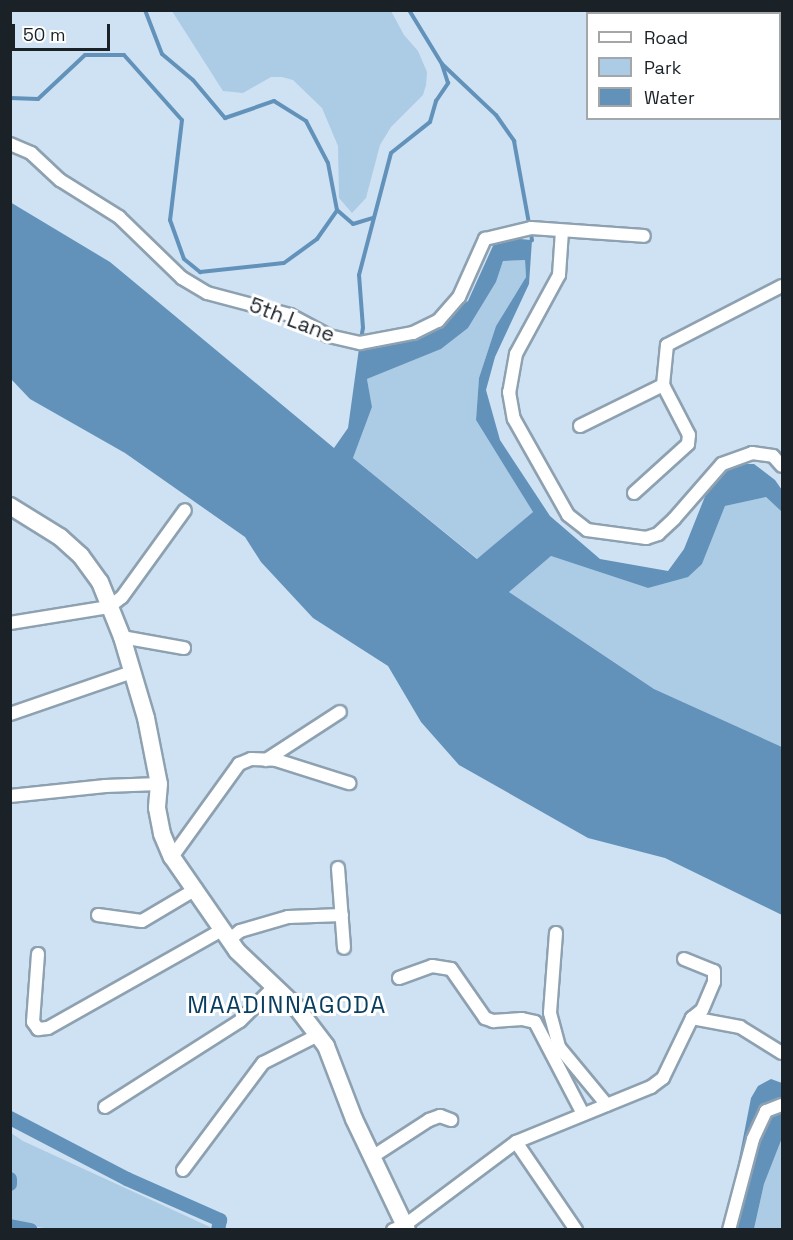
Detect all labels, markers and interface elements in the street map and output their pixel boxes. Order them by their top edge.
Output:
scale bar [15,12,112,50]
legend [586,12,781,120]
text: 50 m [23,23,65,46]
text: Road [644,26,688,49]
text: Park [644,56,681,79]
text: Water [644,86,695,109]
street label: 5th Lane [246,292,338,348]
district label: MAADINNAGODA [187,991,387,1019]

